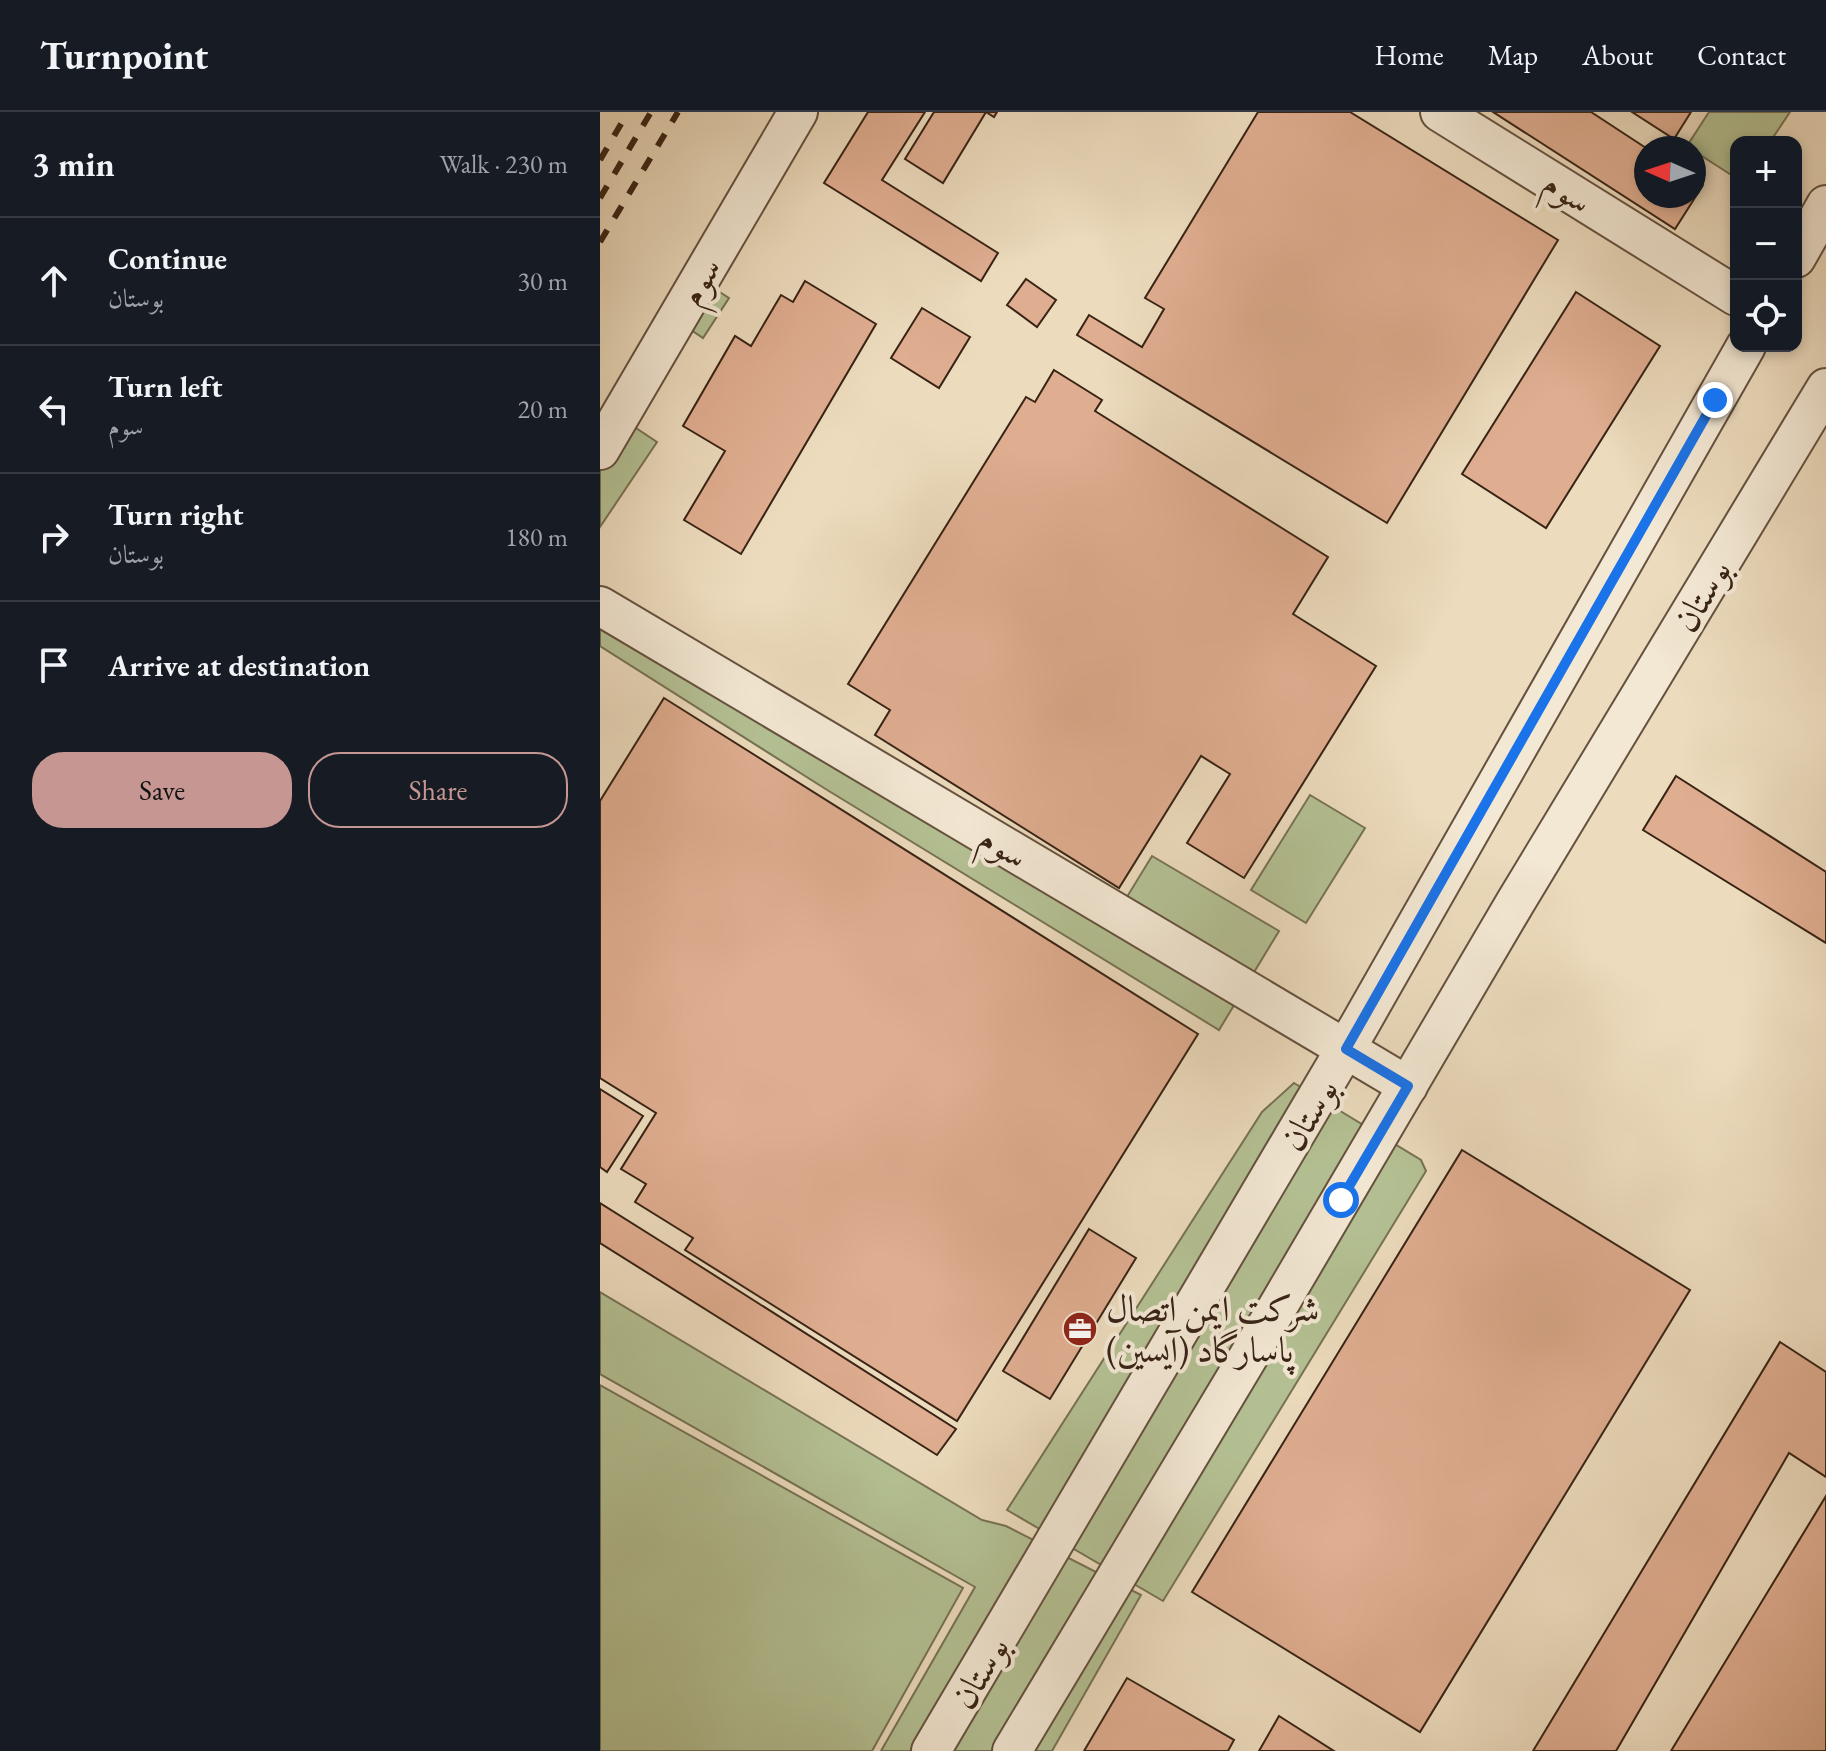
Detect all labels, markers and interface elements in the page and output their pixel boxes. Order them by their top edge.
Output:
text: Turnpoint [40,31,208,80]
text: Home [1374,37,1444,73]
text: Map [1488,37,1538,73]
text: About [1582,37,1653,73]
text: Contact [1697,37,1786,73]
north arrow [1634,136,1706,208]
map controls [1730,136,1802,352]
button: + [1730,136,1802,208]
text: 3 min [32,142,115,186]
text: Walk · 230 m [440,147,568,181]
street label: سوم [1530,158,1601,231]
button: − [1730,208,1802,280]
text: Continue [108,239,227,278]
street label: سوم [667,248,739,318]
icon: ahead [32,259,76,303]
text: 30 m [518,264,568,298]
button: locate [1730,280,1802,352]
text: بوستان [108,281,164,315]
text: Turn left [108,367,222,406]
route end [1697,382,1733,418]
icon: left [32,387,76,431]
text: 20 m [518,392,568,426]
text: سوم [108,409,144,443]
text: Turn right [108,495,244,534]
icon: right [32,515,76,559]
text: 180 m [505,520,568,554]
text: بوستان [108,537,164,571]
street label: بوستان [1661,550,1741,641]
icon: arrive [32,643,76,687]
text: Arrive at destination [108,646,370,685]
button: Save [32,752,292,828]
button: Share [308,752,568,828]
street label: سوم [966,814,1037,886]
street label: بوستان [1268,1069,1348,1160]
route start [1323,1182,1359,1218]
place label: شرکت ایمن اتصال پاسارگاد (آیسین) [1106,1285,1319,1376]
office icon: شرکت ایمن اتصال پاسارگاد (آیسین) [1061,1310,1099,1348]
street label: بوستان [939,1627,1019,1718]

